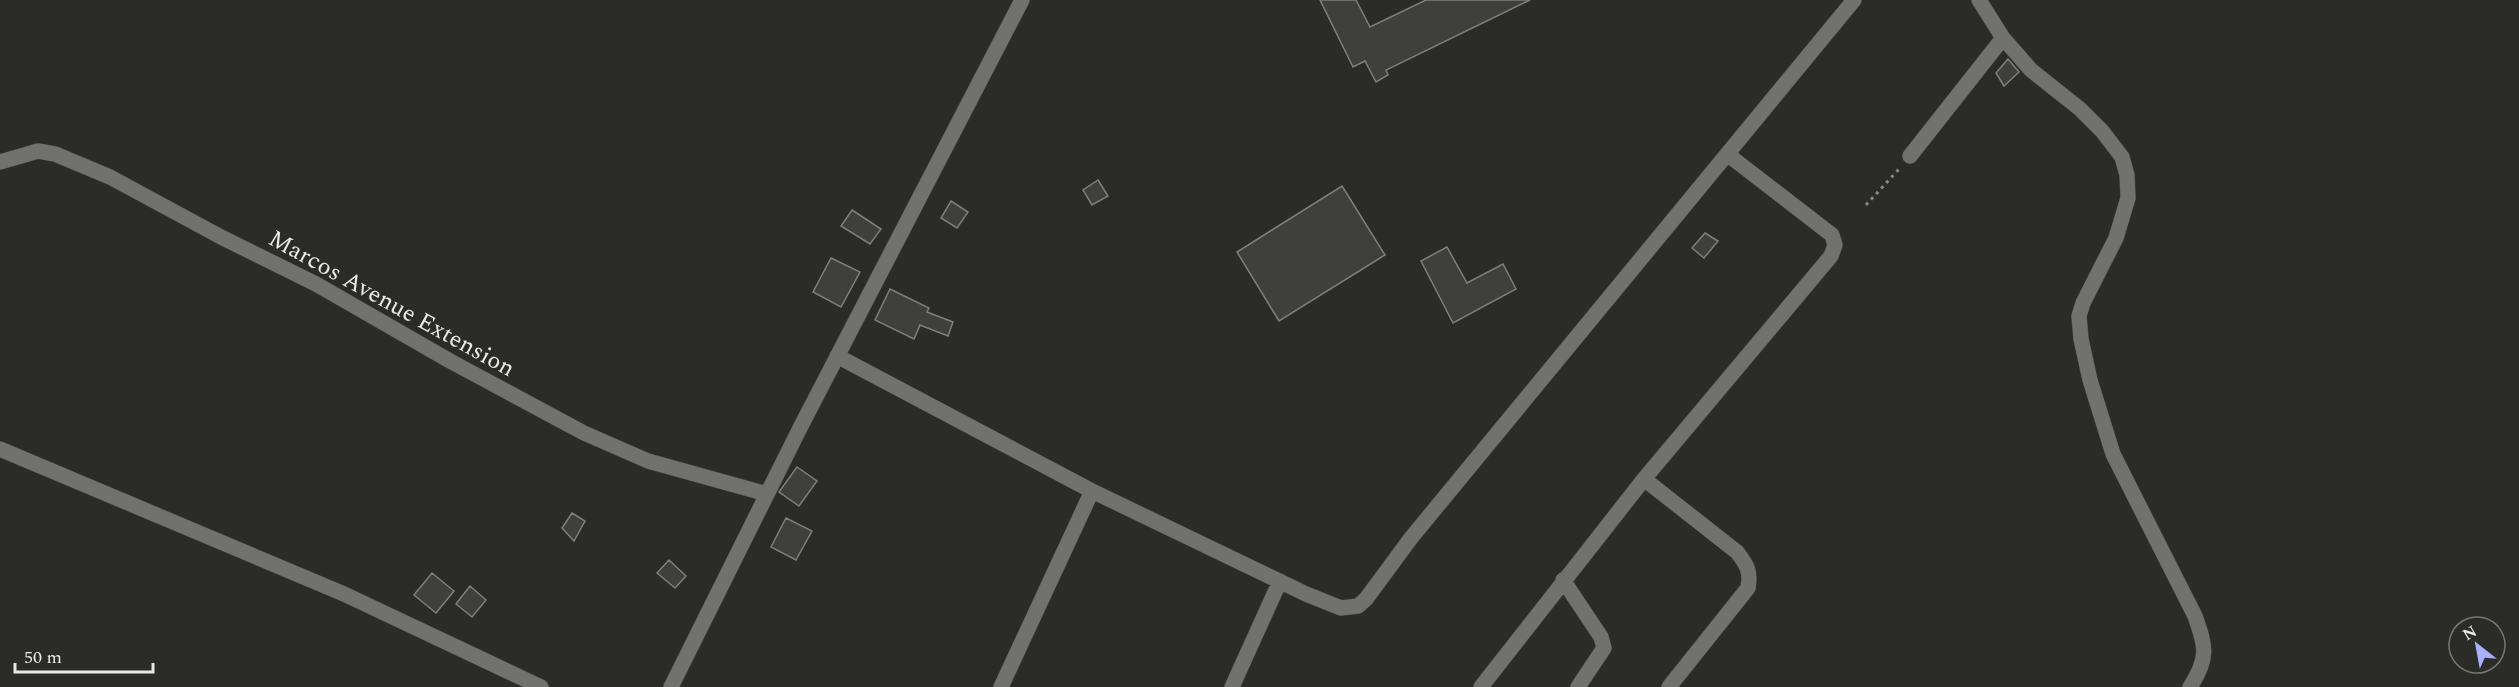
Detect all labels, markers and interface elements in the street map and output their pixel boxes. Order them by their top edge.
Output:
street label: Marcos Avenue Extension [262,221,521,387]
north arrow [2447,615,2507,675]
text: N [2458,619,2482,647]
scale bar [15,636,153,674]
text: 50 m [24,644,62,671]

